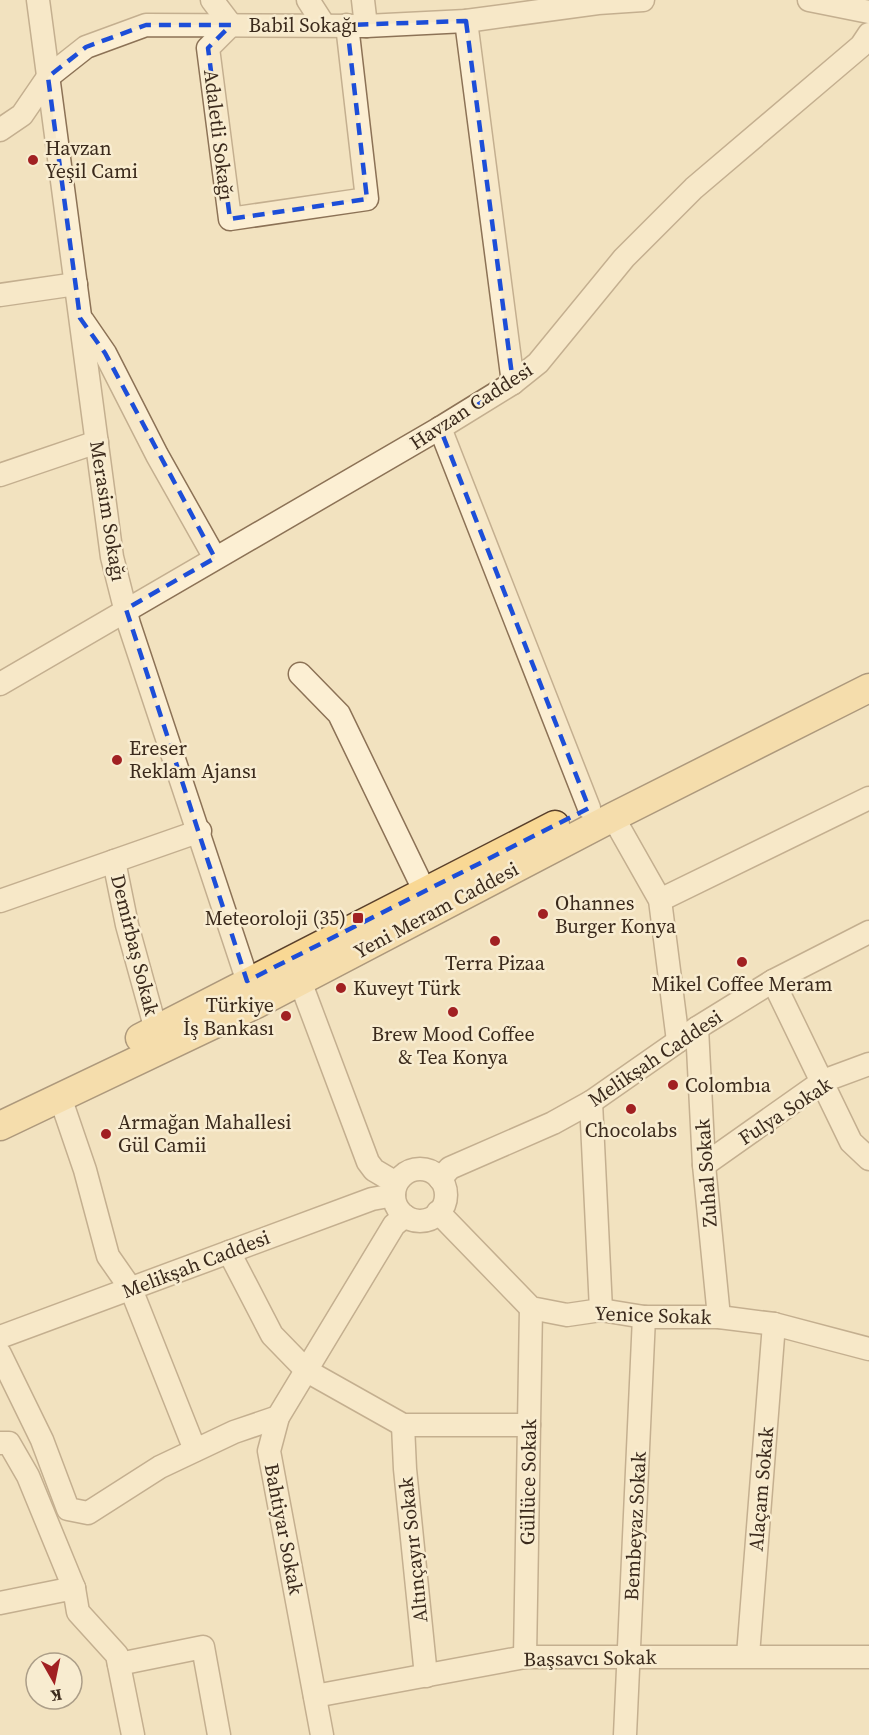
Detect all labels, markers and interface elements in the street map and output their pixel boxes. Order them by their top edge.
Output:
street label: Babil Sokağı [248,11,358,39]
street label: Adaletli Sokağı [197,68,241,202]
place label: Havzan Yeşil Cami [45,134,138,185]
marker: Havzan Yeşil Cami [26,153,40,167]
street label: Havzan Caddesi [404,356,538,456]
street label: Merasim Sokağı [83,439,133,583]
place label: Ereser Reklam Ajansı [129,734,257,785]
marker: Ereser Reklam Ajansı [110,753,124,767]
street label: Yeni Meram Caddesi [349,855,523,965]
street label: Demirbaş Sokak [104,871,166,1019]
place label: Ohannes Burger Konya [555,889,677,940]
place label: Meteoroloji (35) [205,904,346,932]
marker: Ohannes Burger Konya [536,907,550,921]
marker: Meteoroloji (35) [351,911,365,925]
marker: Terra Pizaa [488,934,502,948]
place label: Terra Pizaa [445,949,546,977]
marker: Mikel Coffee Meram [735,955,749,969]
place label: Mikel Coffee Meram [652,970,832,998]
place label: Kuveyt Türk [353,974,461,1002]
marker: Kuveyt Türk [334,981,348,995]
place label: Türkiye İş Bankası [183,991,274,1042]
street label: Melikşah Caddesi [582,1003,728,1113]
marker: Brew Mood Coffee & Tea Konya [446,1005,460,1019]
marker: Türkiye İş Bankası [279,1009,293,1023]
place label: Brew Mood Coffee & Tea Konya [371,1020,535,1071]
street label: Fulya Sokak [733,1070,837,1152]
place label: Colombıa [685,1071,772,1099]
marker: Colombıa [666,1078,680,1092]
marker: Chocolabs [624,1102,638,1116]
place label: Armağan Mahallesi Gül Camii [118,1108,291,1159]
place label: Chocolabs [585,1116,677,1144]
street label: Zuhal Sokak [688,1118,724,1228]
marker: Armağan Mahallesi Gül Camii [99,1127,113,1141]
street label: Melikşah Caddesi [118,1223,274,1305]
street label: Yenice Sokak [594,1299,712,1331]
street label: Güllüce Sokak [513,1419,543,1545]
street label: Alaçam Sokak [742,1426,780,1552]
street label: Bembeyaz Sokak [617,1451,653,1601]
street label: Bahtiyar Sokak [258,1461,310,1597]
street label: Altınçayır Sokak [391,1476,435,1624]
street label: Başsavcı Sokak [523,1643,657,1673]
north arrow [24,1651,84,1711]
text: K [48,1684,64,1708]

